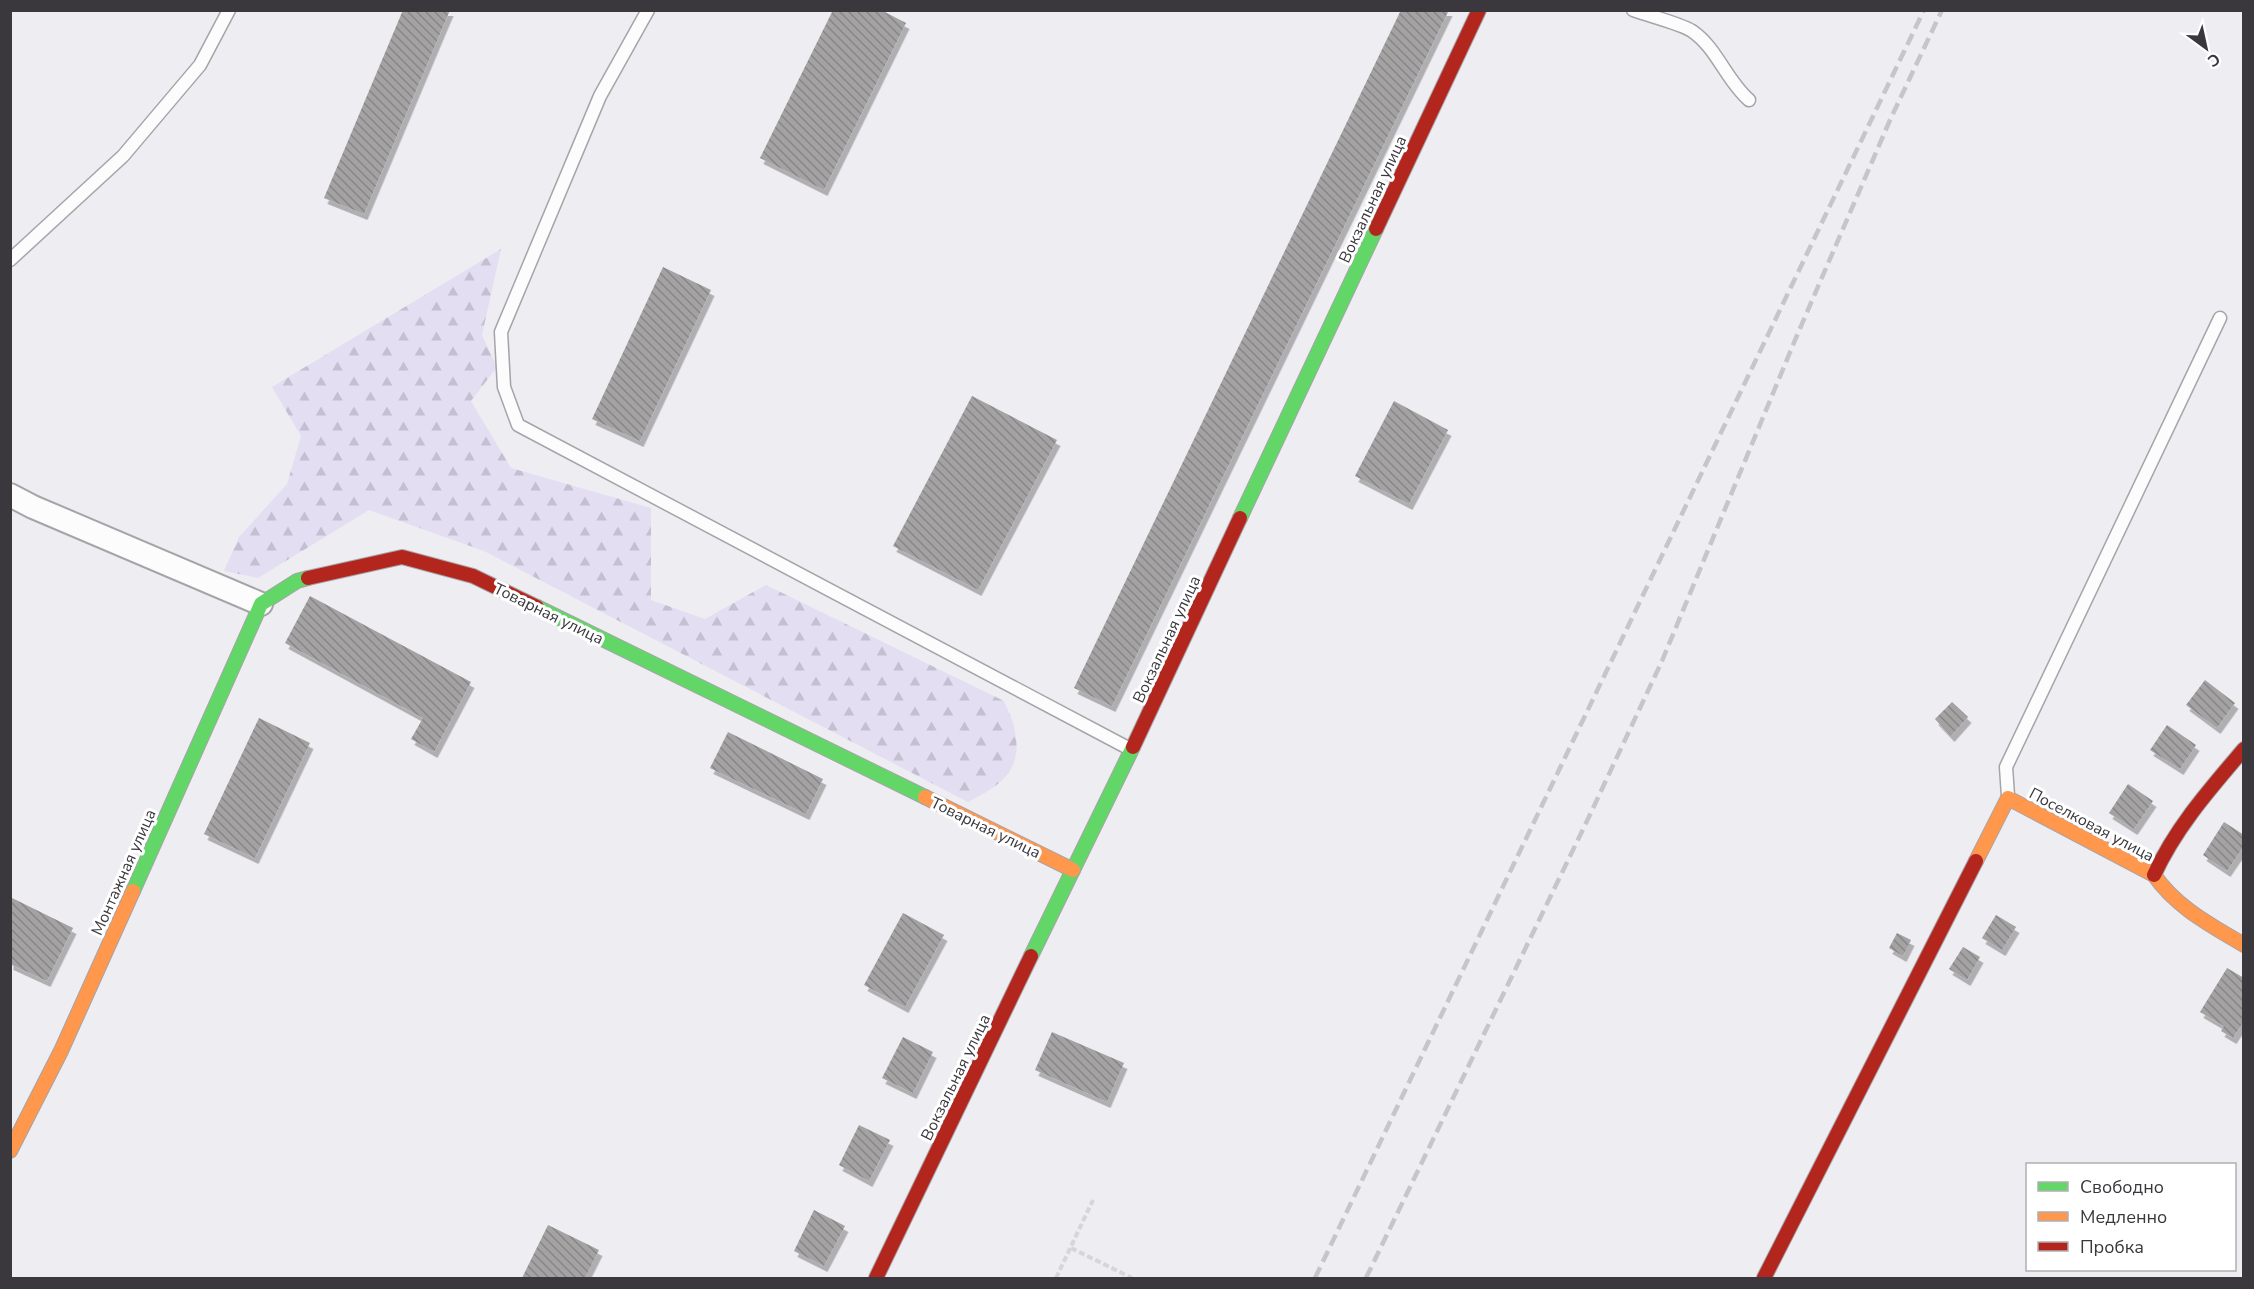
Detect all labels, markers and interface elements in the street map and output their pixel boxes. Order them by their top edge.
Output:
north arrow [2176,18,2236,78]
text: С [2203,48,2224,72]
street label: Вокзальная улица [1334,132,1412,267]
street label: Вокзальная улица [1128,572,1206,707]
street label: Товарная улица [490,578,607,650]
street label: Поселковая улица [2025,783,2158,867]
street label: Товарная улица [927,792,1044,864]
street label: Монтажная улица [86,806,162,939]
street label: Вокзальная улица [916,1011,996,1144]
legend [2026,1163,2236,1271]
text: Свободно [2080,1175,2164,1199]
text: Медленно [2080,1205,2167,1229]
text: Пробка [2080,1235,2144,1259]

